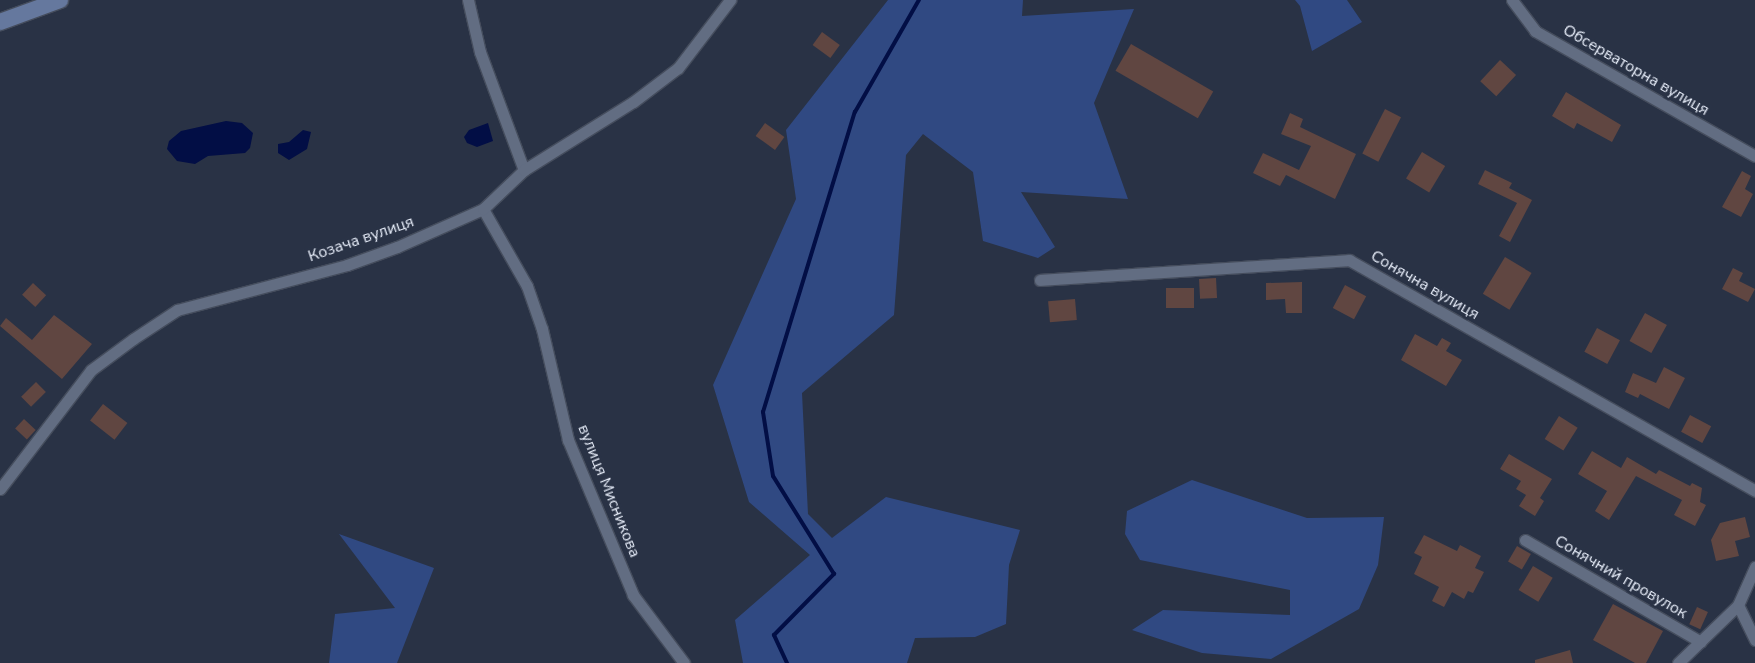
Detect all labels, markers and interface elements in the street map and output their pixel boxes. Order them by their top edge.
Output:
street label: Обсерваторна вулиця [1560,20,1712,120]
street label: Козача вулиця [306,212,416,266]
street label: Сонячна вулиця [1367,246,1483,324]
street label: вулиця Мисникова [574,422,644,560]
street label: Сонячний провулок [1551,531,1691,623]

